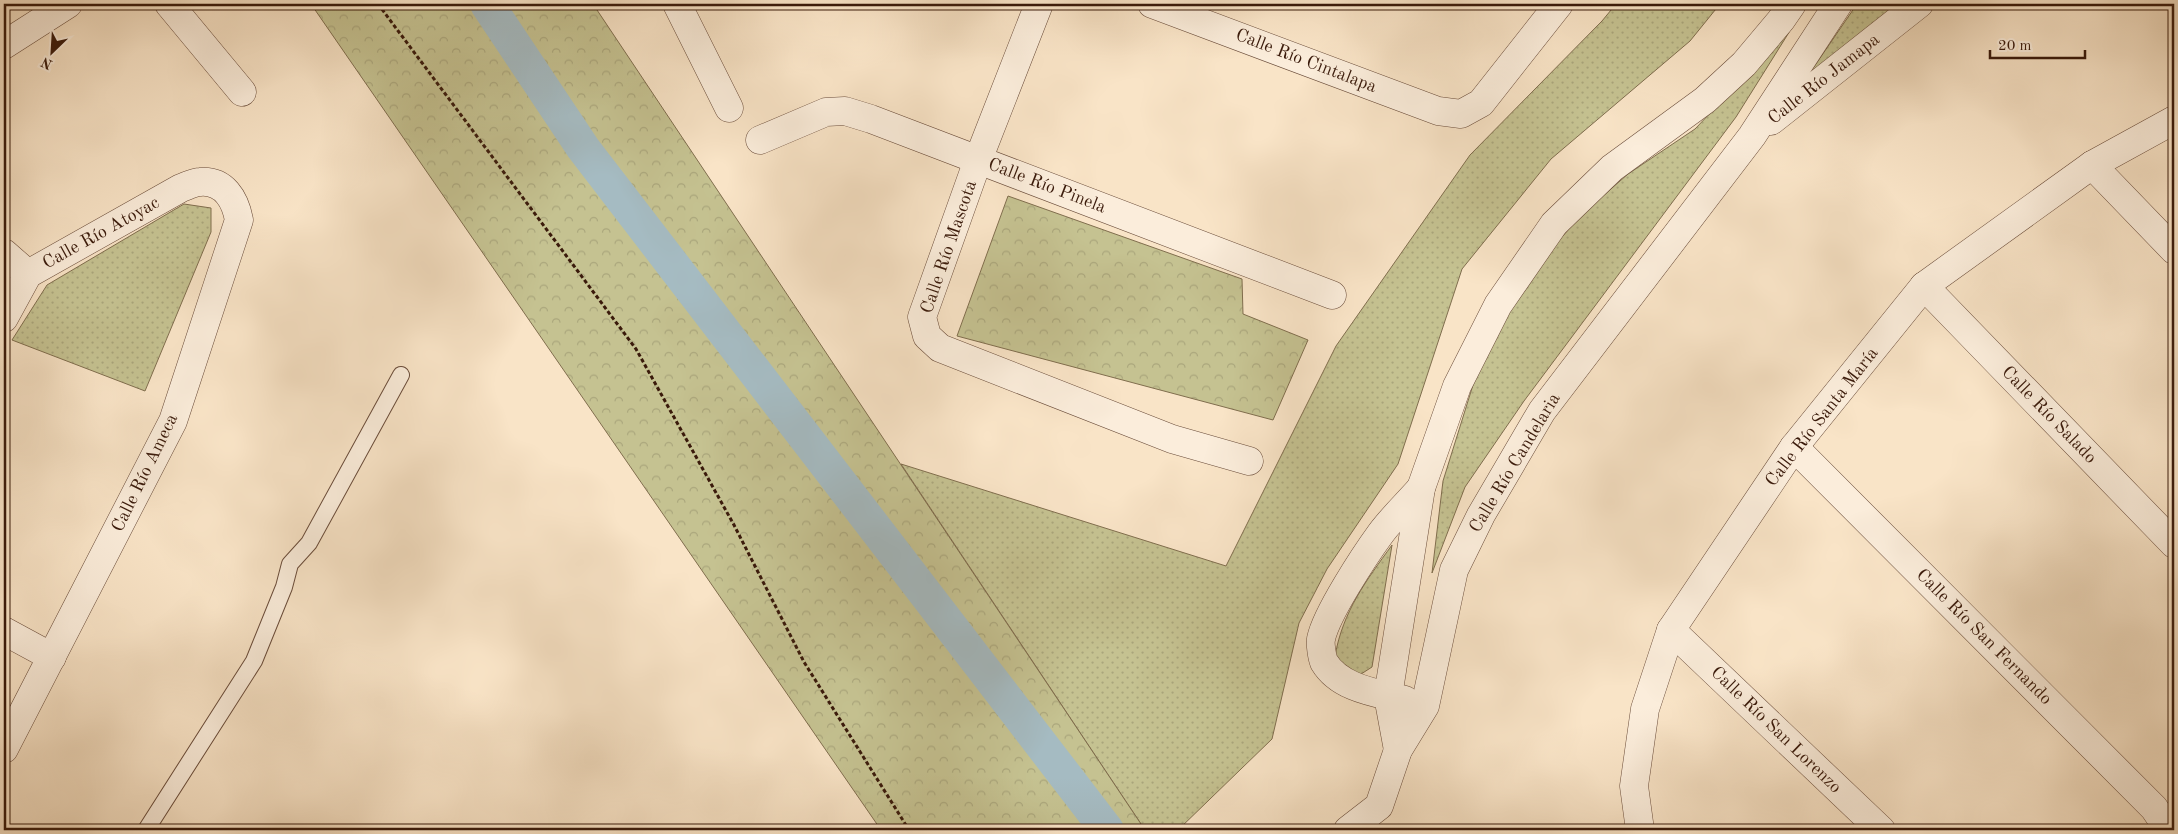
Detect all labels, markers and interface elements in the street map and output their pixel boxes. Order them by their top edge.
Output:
street label: Calle Río Cintalapa [1233,26,1379,96]
north arrow [28,28,78,78]
scale bar [1990,28,2086,60]
street label: Calle Río Jamapa [1765,30,1883,128]
text: 20 m [1998,39,2032,54]
text: N [39,54,55,71]
street label: Calle Río Pinela [986,155,1108,217]
street label: Calle Río Mascota [918,178,980,316]
street label: Calle Río Atoyac [40,193,163,272]
street label: Calle Río Santa María [1762,344,1882,490]
street label: Calle Río Salado [1998,363,2100,467]
street label: Calle Río Candelaria [1466,390,1564,536]
street label: Calle Río Ameca [109,411,181,535]
street label: Calle Río San Fernando [1913,566,2055,708]
street label: Calle Río San Lorenzo [1707,663,1845,797]

